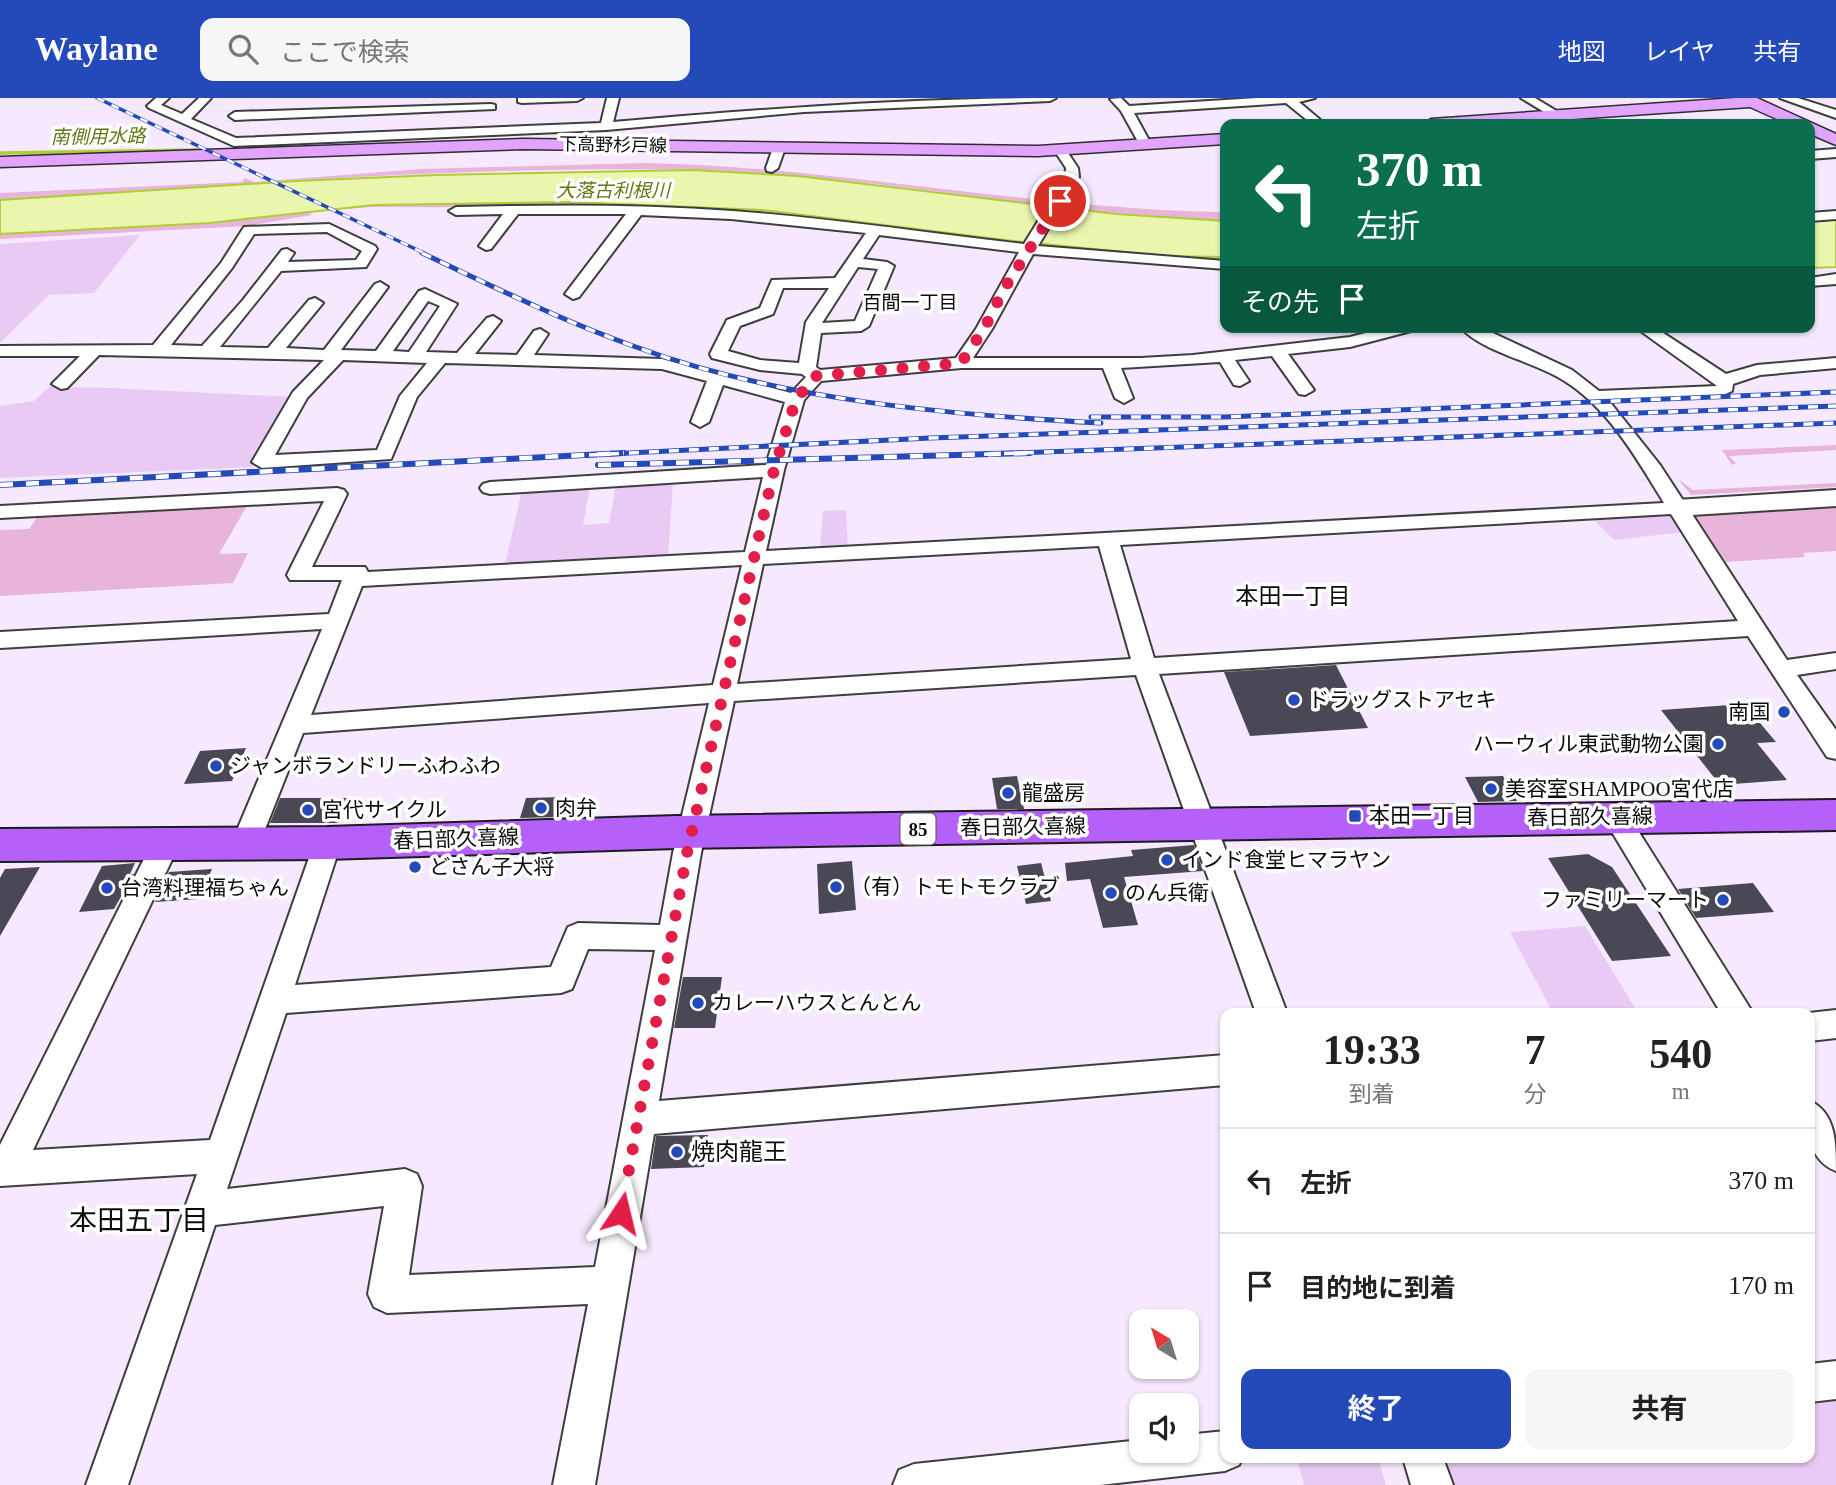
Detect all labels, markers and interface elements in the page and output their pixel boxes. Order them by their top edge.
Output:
search box [200,18,690,81]
icon: search [224,30,262,68]
text: Waylane [35,31,158,67]
text: ここで検索 [280,38,410,67]
text: 地図 [1558,39,1606,65]
text: レイヤ [1644,39,1715,65]
text: 共有 [1753,39,1801,65]
water label: 南側用水路 [50,125,148,148]
street label: 下高野杉戸線 [559,134,667,156]
text: 370 m [1356,142,1483,197]
icon: left [1241,147,1332,238]
pin [1030,171,1090,231]
water label: 大落古利根川 [556,180,672,201]
icon: arrive [1041,182,1079,220]
text: 左折 [1356,208,1420,244]
icon: arrive [1333,280,1371,318]
text: その先 [1241,288,1319,317]
district label: 百間一丁目 [862,292,958,313]
district label: 本田一丁目 [1236,584,1351,609]
place label: ドラッグストアセキ [1308,688,1497,712]
marker: ドラッグストアセキ [1286,692,1302,708]
place label: 南国 [1728,700,1770,724]
marker: 南国 [1776,704,1792,720]
place label: ハーウィル東武動物公園 [1473,732,1704,756]
marker: ハーウィル東武動物公園 [1710,736,1726,752]
place label: ジャンボランドリーふわふわ [230,754,501,778]
marker: ジャンボランドリーふわふわ [208,758,224,774]
place label: 美容室SHAMPOO宮代店 [1505,777,1734,801]
place label: 龍盛房 [1022,781,1085,805]
marker: 美容室SHAMPOO宮代店 [1483,781,1499,797]
marker: 龍盛房 [1000,785,1016,801]
place label: 肉弁 [555,796,597,820]
place label: 宮代サイクル [322,798,447,822]
marker: 肉弁 [533,800,549,816]
marker: 宮代サイクル [300,802,316,818]
place label: 本田一丁目 [1369,804,1474,828]
street label: 春日部久喜線 [1527,804,1653,830]
marker: 本田一丁目 [1347,808,1363,824]
road number: 85 [900,814,936,844]
street label: 春日部久喜線 [960,814,1086,840]
street label: 春日部久喜線 [393,825,519,853]
place label: インド食堂ヒマラヤン [1181,848,1391,872]
marker: インド食堂ヒマラヤン [1159,852,1175,868]
place label: どさん子大将 [429,855,554,879]
marker: どさん子大将 [407,859,423,875]
place label: （有）トモトモクラブ [850,875,1060,899]
place label: 台湾料理福ちゃん [121,876,289,900]
marker: （有）トモトモクラブ [828,879,844,895]
marker: 台湾料理福ちゃん [99,880,115,896]
place label: のん兵衛 [1125,881,1209,905]
marker: のん兵衛 [1103,885,1119,901]
place label: ファミリーマート [1541,888,1709,912]
marker: ファミリーマート [1715,892,1731,908]
place label: カレーハウスとんとん [712,991,922,1015]
marker: カレーハウスとんとん [690,995,706,1011]
text: 19:33 [1323,1027,1421,1073]
text: 7 [1525,1027,1546,1073]
text: 540 [1649,1031,1712,1077]
text: m [1672,1079,1690,1104]
text: 到着 [1349,1082,1395,1107]
text: 分 [1524,1082,1547,1107]
place label: 焼肉龍王 [691,1139,787,1165]
marker: 焼肉龍王 [669,1144,685,1160]
icon: left [1241,1162,1279,1200]
text: 370 m [1728,1166,1794,1195]
text: 左折 [1300,1169,1352,1198]
position arrow [584,1176,658,1250]
district label: 本田五丁目 [69,1205,209,1236]
icon: arrive [1241,1267,1279,1305]
text: 170 m [1728,1271,1794,1300]
text: 目的地に到着 [1300,1274,1456,1303]
north arrow [1129,1309,1199,1379]
map controls [1129,1309,1199,1463]
button: 終了 [1241,1369,1511,1449]
button: 共有 [1525,1369,1794,1449]
button: sound [1129,1393,1199,1463]

